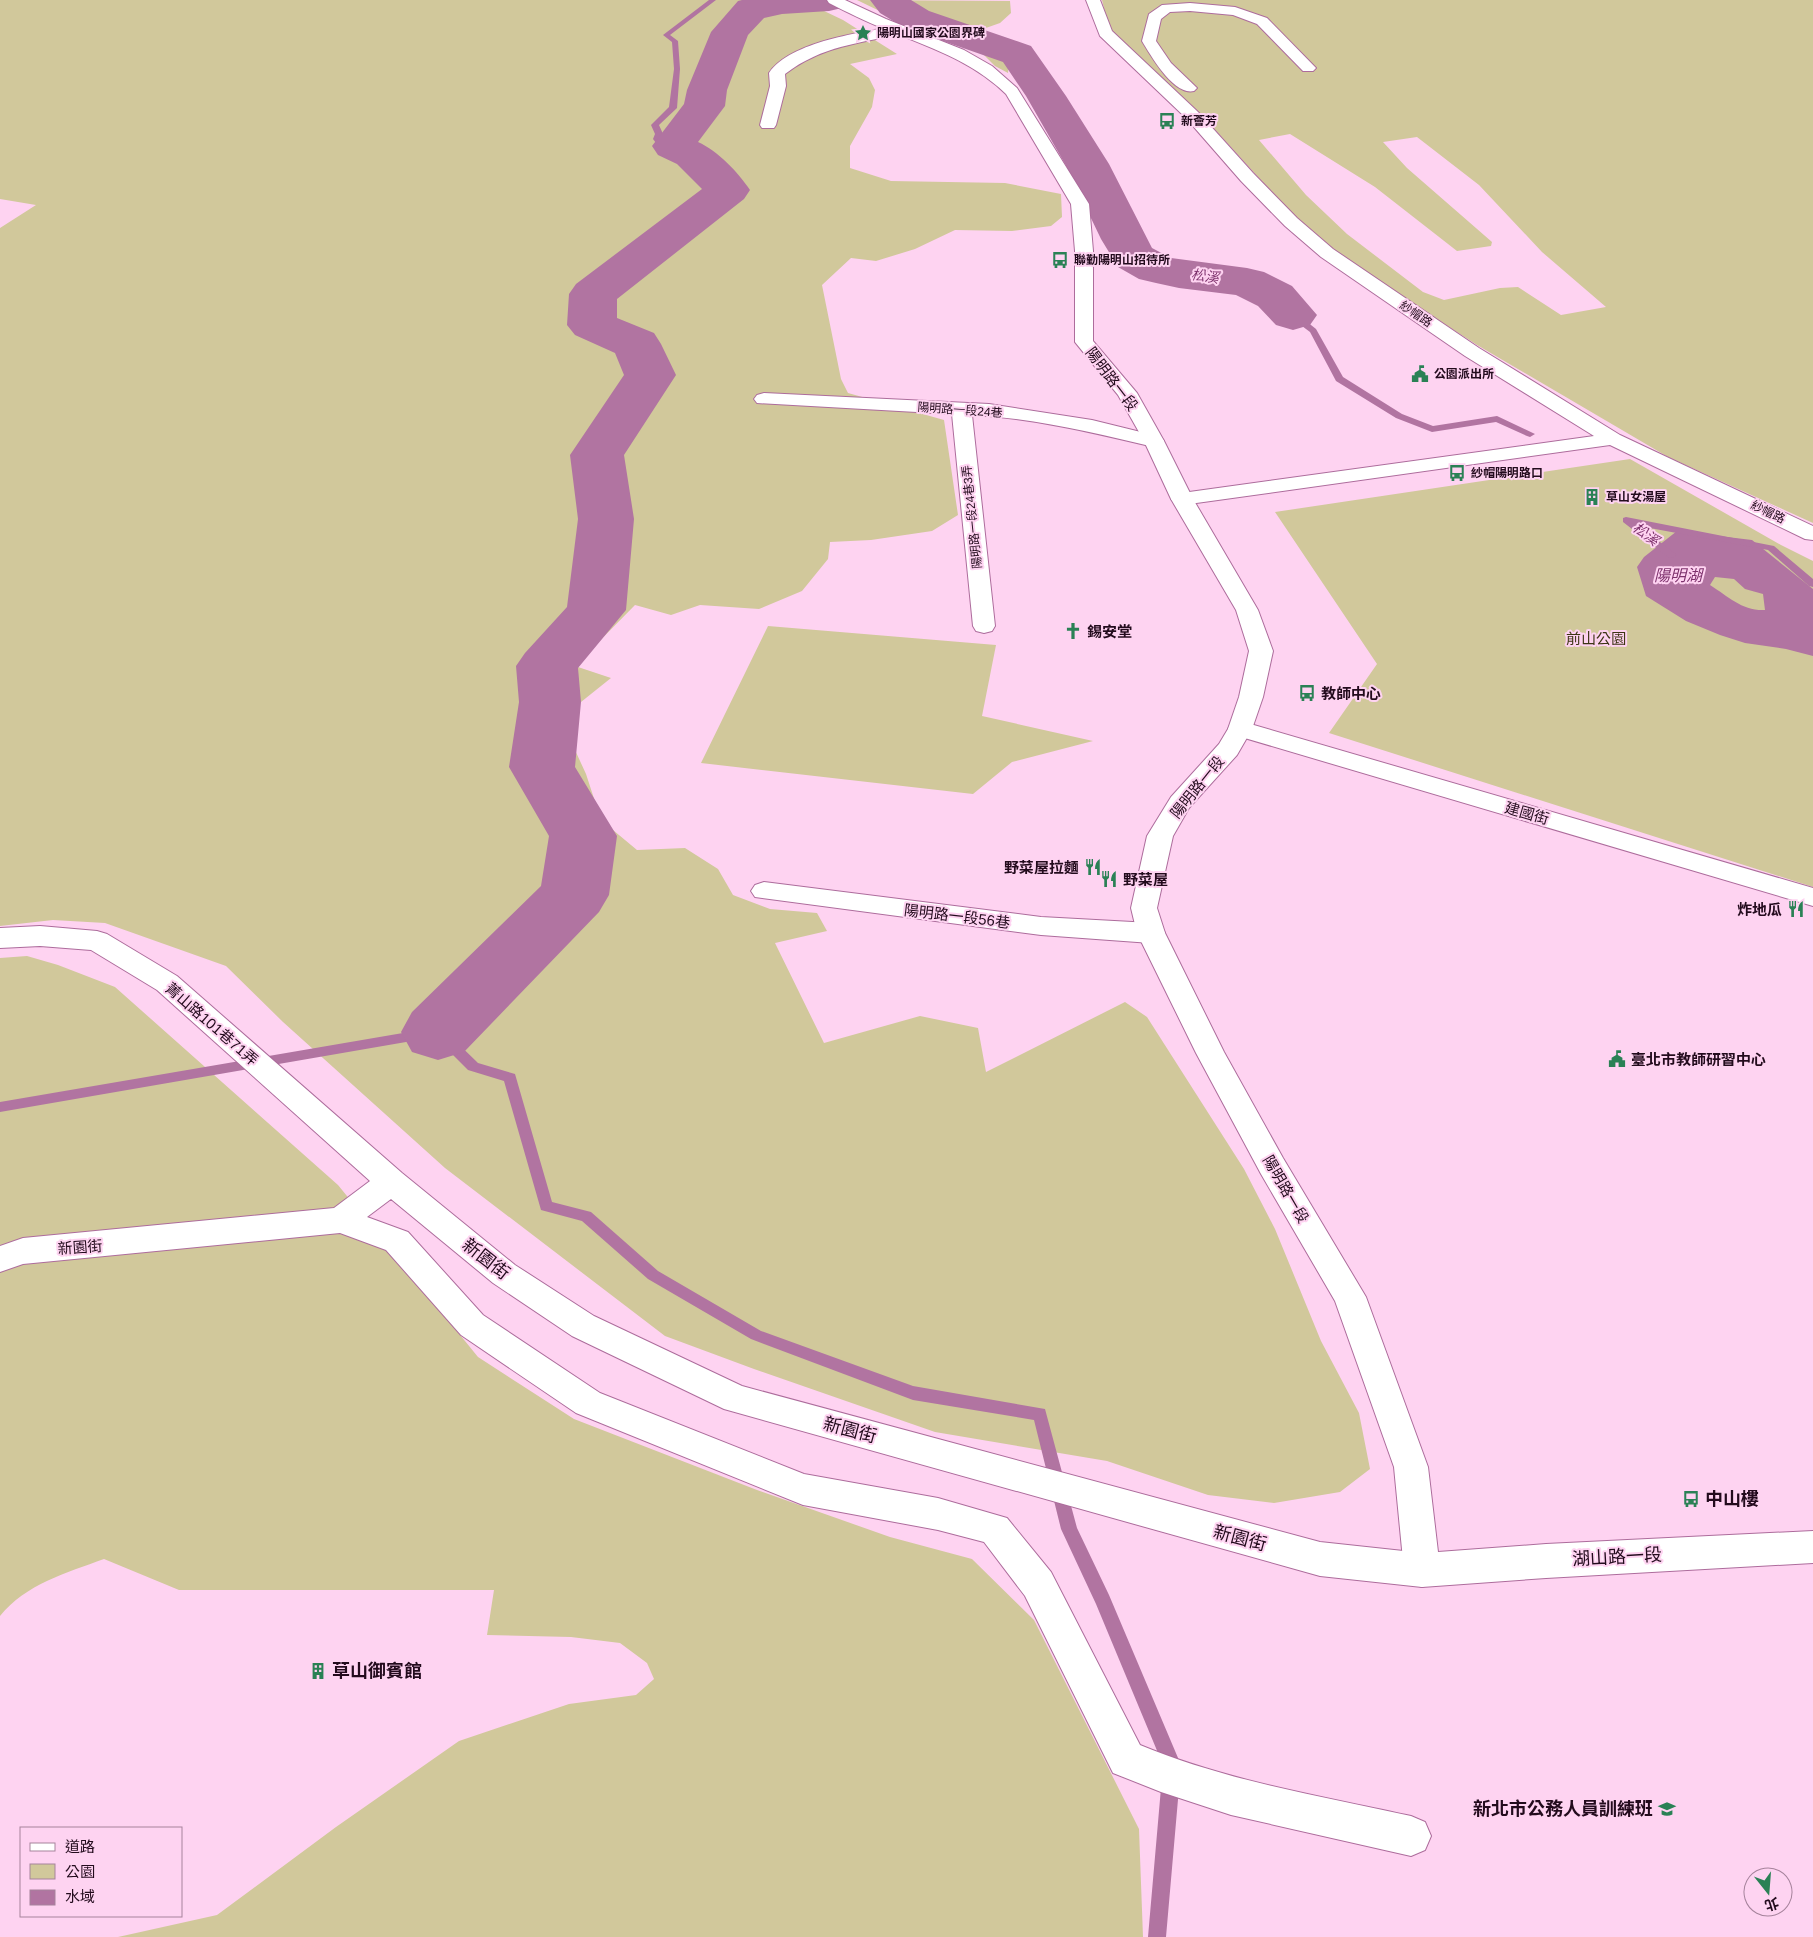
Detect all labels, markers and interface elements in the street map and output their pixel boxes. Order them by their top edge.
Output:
place icon: 陽明山國家公園界碑 [853,23,873,43]
place label: 陽明山國家公園界碑 [877,26,985,40]
bus stop icon: 新薈芳 [1157,111,1177,131]
place label: 新薈芳 [1181,114,1217,128]
bus stop icon: 聯勤陽明山招待所 [1050,250,1070,270]
place label: 聯勤陽明山招待所 [1074,253,1170,267]
water label: 松溪 [1190,266,1222,286]
street label: 紗帽路 [1397,298,1435,330]
street label: 陽明路一段 [1083,344,1141,414]
public building icon: 公園派出所 [1410,364,1430,384]
place label: 公園派出所 [1434,367,1494,381]
street label: 陽明路一段24巷 [917,400,1003,420]
bus stop icon: 紗帽陽明路口 [1447,463,1467,483]
street label: 陽明路一段24巷3弄 [960,465,984,569]
place label: 紗帽陽明路口 [1471,466,1543,480]
building icon: 草山女湯屋 [1582,487,1602,507]
place label: 草山女湯屋 [1606,490,1666,504]
street label: 紗帽路 [1749,498,1787,526]
water label: 松溪 [1630,519,1664,550]
water label: 陽明湖 [1654,567,1705,584]
church icon: 錫安堂 [1063,621,1083,641]
place label: 錫安堂 [1087,623,1132,640]
park label: 前山公園 [1566,630,1626,647]
bus stop icon: 教師中心 [1297,683,1317,703]
place label: 教師中心 [1321,685,1381,702]
street label: 陽明路一段 [1167,753,1227,821]
street label: 建國街 [1503,799,1551,827]
restaurant icon: 野菜屋拉麵 [1083,857,1103,877]
place label: 野菜屋拉麵 [1004,859,1079,876]
restaurant icon: 野菜屋 [1099,869,1119,889]
place label: 野菜屋 [1123,871,1168,888]
restaurant icon: 炸地瓜 [1786,899,1806,919]
street label: 陽明路一段56巷 [903,901,1011,931]
place label: 炸地瓜 [1737,901,1782,918]
street label: 菁山路101巷71弄 [162,979,262,1069]
public building icon: 臺北市教師研習中心 [1607,1049,1627,1069]
place label: 臺北市教師研習中心 [1631,1051,1766,1068]
street label: 陽明路一段 [1260,1152,1312,1226]
street label: 新園街 [459,1234,513,1284]
street label: 新園街 [57,1237,103,1257]
street label: 新園街 [821,1413,879,1447]
bus stop icon: 中山樓 [1681,1489,1701,1509]
place label: 中山樓 [1705,1489,1759,1509]
street label: 新園街 [1211,1521,1269,1555]
street label: 湖山路一段 [1572,1545,1662,1569]
building icon: 草山御賓館 [308,1661,328,1681]
place label: 草山御賓館 [332,1661,422,1681]
place label: 新北市公務人員訓練班 [1473,1799,1653,1819]
school or university icon: 新北市公務人員訓練班 [1657,1799,1677,1819]
legend [20,1827,182,1917]
text: 道路 [65,1838,95,1855]
text: 公園 [65,1863,95,1880]
north arrow [1743,1867,1793,1917]
text: 水域 [65,1888,95,1905]
text: 北 [1763,1895,1781,1914]

